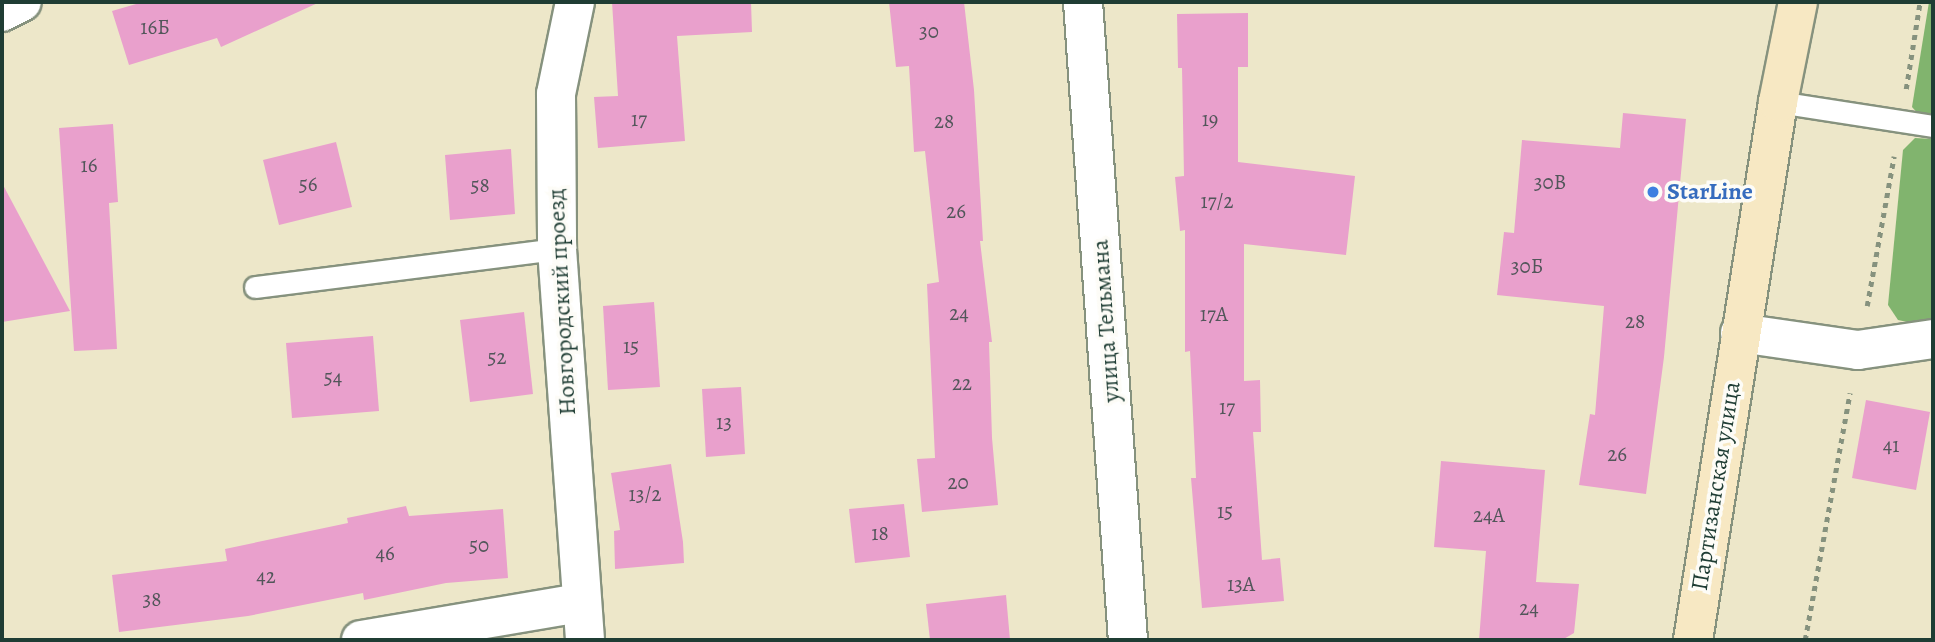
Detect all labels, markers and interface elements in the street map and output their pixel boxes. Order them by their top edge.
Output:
house number: 16Б [140,14,170,40]
house number: 30 [919,18,939,44]
house number: 17 [631,106,647,132]
house number: 19 [1202,106,1218,132]
house number: 28 [934,108,954,134]
house number: 16 [81,152,97,178]
house number: 30В [1534,169,1566,195]
house number: 56 [299,171,317,197]
house number: 58 [470,172,490,198]
place label: StarLine [1667,178,1753,206]
marker: StarLine [1645,184,1661,200]
street label: Новгородский проезд [542,188,582,416]
house number: 17/2 [1201,188,1233,214]
house number: 26 [946,198,966,224]
street label: улица Тельмана [1086,239,1126,403]
house number: 30Б [1511,253,1543,279]
house number: 24 [949,300,969,326]
house number: 17А [1200,301,1228,327]
house number: 28 [1625,308,1645,334]
house number: 15 [623,333,639,359]
house number: 52 [487,344,507,370]
house number: 54 [324,364,342,390]
house number: 22 [952,370,972,396]
street label: Партизанская улица [1685,379,1747,593]
house number: 17 [1219,394,1235,420]
house number: 13 [716,409,732,435]
house number: 41 [1883,432,1899,458]
house number: 26 [1607,441,1627,467]
house number: 20 [947,469,969,495]
house number: 13/2 [629,481,661,507]
house number: 15 [1217,498,1233,524]
house number: 24А [1473,502,1505,528]
house number: 18 [871,520,889,546]
house number: 50 [469,532,489,558]
house number: 46 [375,540,395,566]
house number: 42 [256,563,276,589]
house number: 13А [1227,571,1255,597]
house number: 38 [143,586,161,612]
house number: 24 [1519,595,1539,621]

